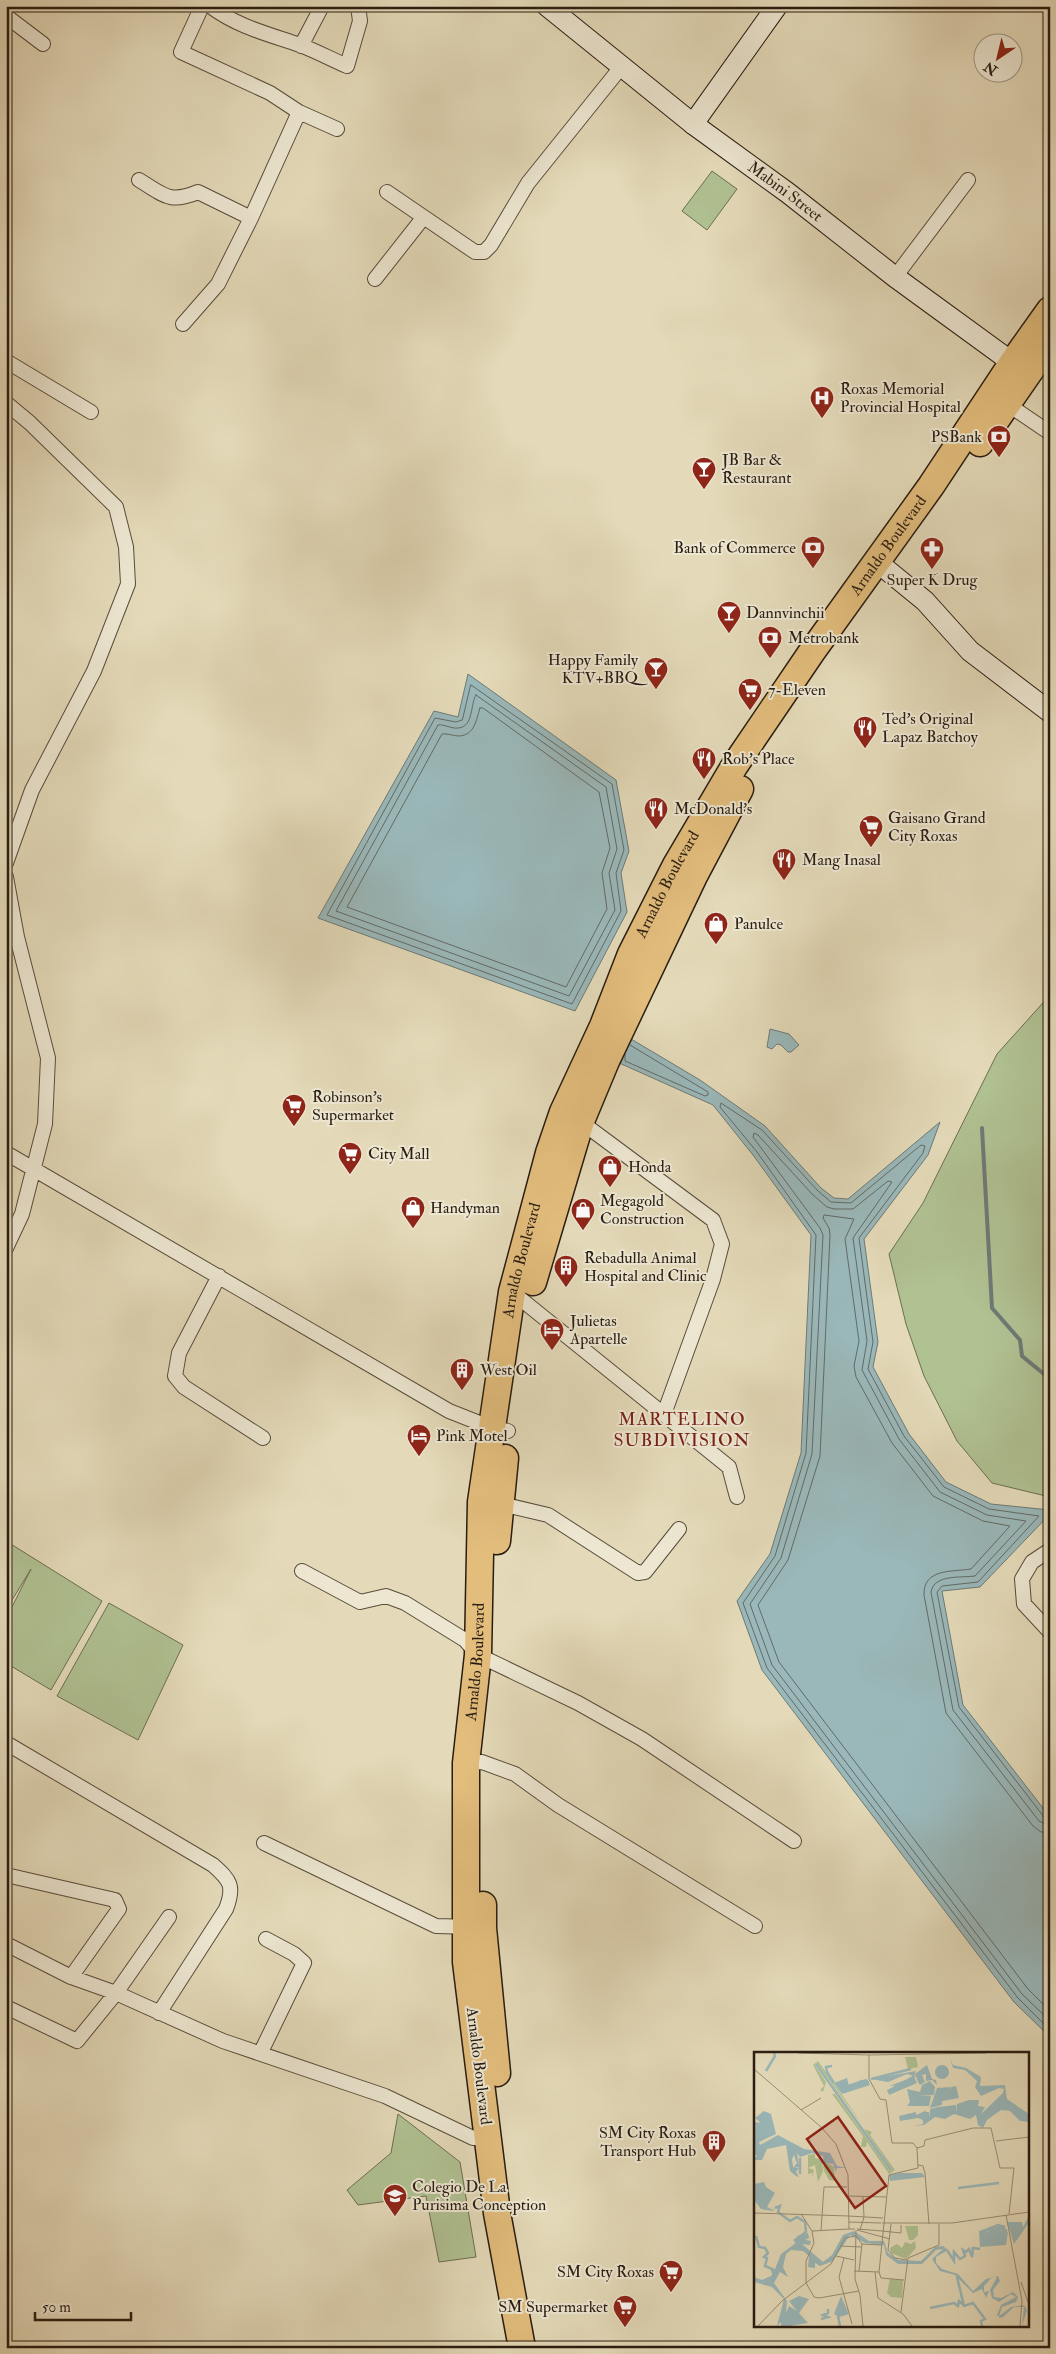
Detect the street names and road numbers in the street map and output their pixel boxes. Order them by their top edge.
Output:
street label: Mabini Street [744,157,827,226]
street label: Arnaldo Boulevard [845,492,931,600]
street label: Arnaldo Boulevard [630,827,704,942]
street label: Arnaldo Boulevard [498,1200,545,1321]
street label: Arnaldo Boulevard [461,1602,489,1723]
street label: Arnaldo Boulevard [462,2005,496,2126]

